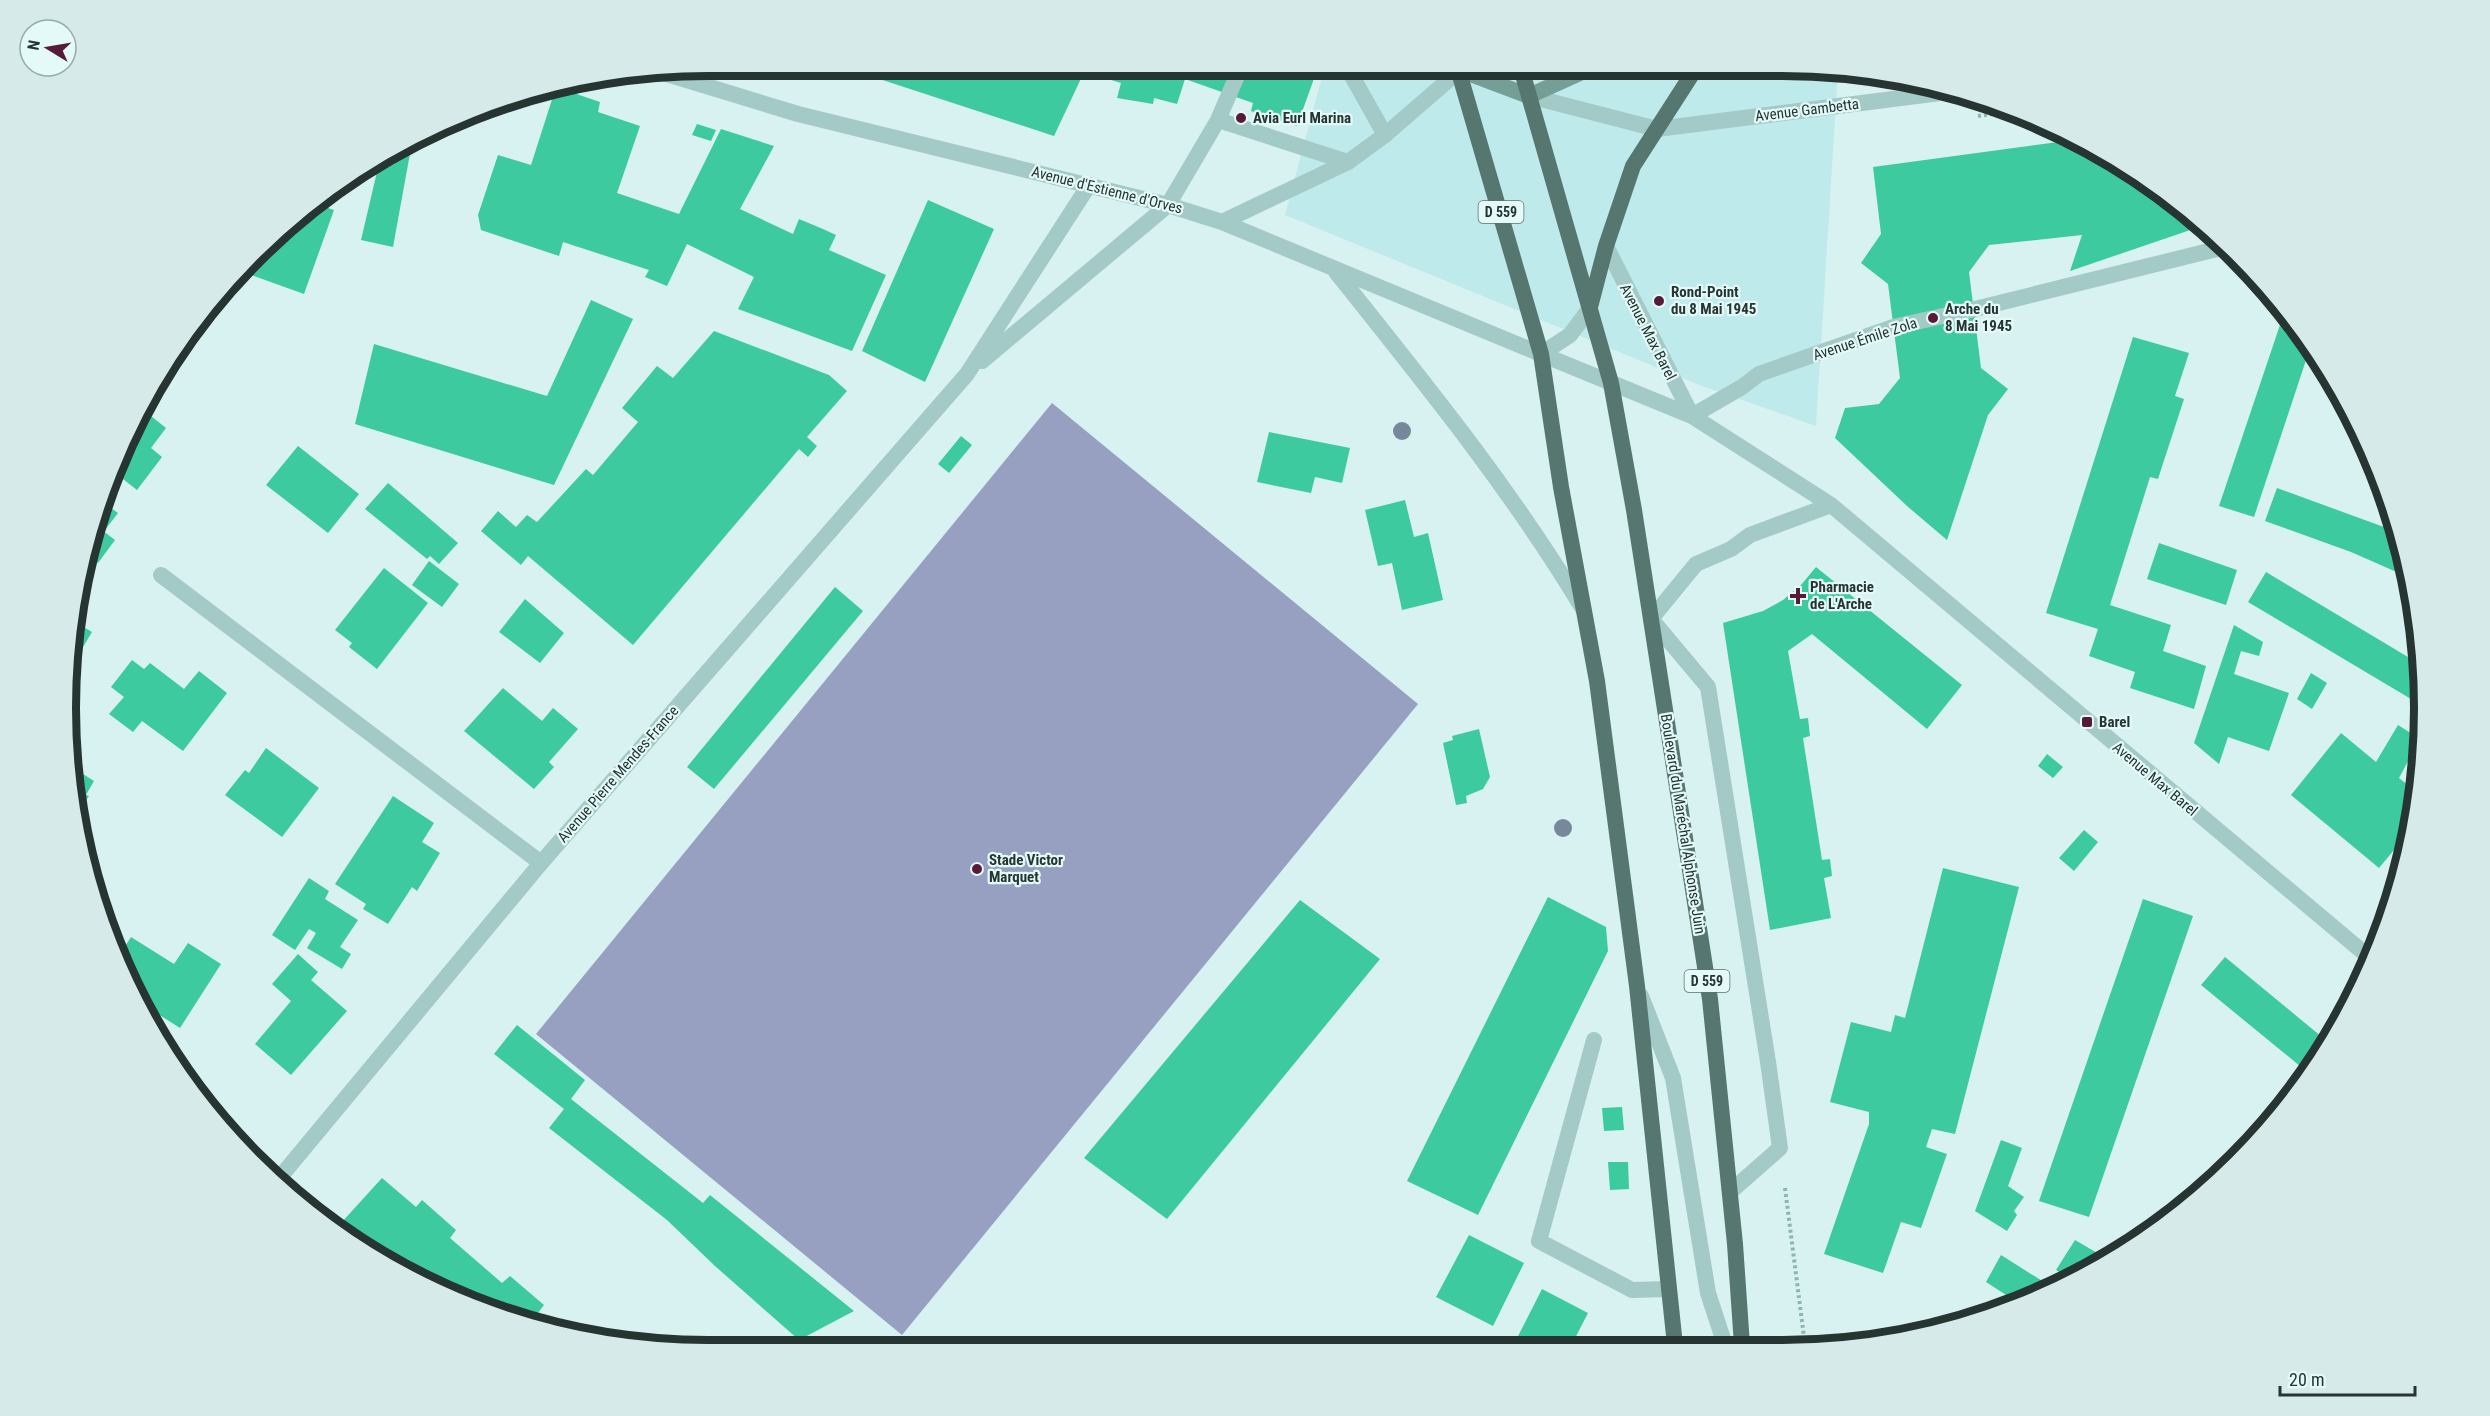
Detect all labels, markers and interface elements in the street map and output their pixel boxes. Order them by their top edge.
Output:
north arrow [18,18,78,78]
text: N [24,39,44,52]
street label: Avenue Gambetta [1754,95,1860,125]
place label: Avia Eurl Marina [1253,109,1351,127]
marker: Avia Eurl Marina [1234,111,1248,125]
street label: Avenue d'Estienne d'Orves [1030,163,1184,218]
road number: D 559 [1478,201,1524,223]
street label: Avenue Max Barel [1616,281,1680,383]
place label: Rond-Point du 8 Mai 1945 [1671,283,1756,318]
marker: Rond-Point du 8 Mai 1945 [1652,294,1666,308]
place label: Arche du 8 Mai 1945 [1945,300,2012,335]
marker: Arche du 8 Mai 1945 [1926,311,1940,325]
street label: Avenue Émile Zola [1811,314,1919,364]
place label: Pharmacie de L'Arche [1810,578,1874,613]
marker: Pharmacie de L'Arche [1791,589,1805,603]
street label: Avenue Pierre Mendes-France [554,702,682,846]
street label: Boulevard du Maréchal Alphonse Juin [1657,713,1709,935]
place label: Barel [2099,713,2130,731]
marker: Barel [2080,715,2094,729]
street label: Avenue Max Barel [2109,738,2201,820]
place label: Stade Victor Marquet [989,851,1063,886]
marker: Stade Victor Marquet [970,862,984,876]
road number: D 559 [1684,970,1730,992]
scale bar [2280,1359,2415,1397]
text: 20 m [2289,1369,2324,1390]

